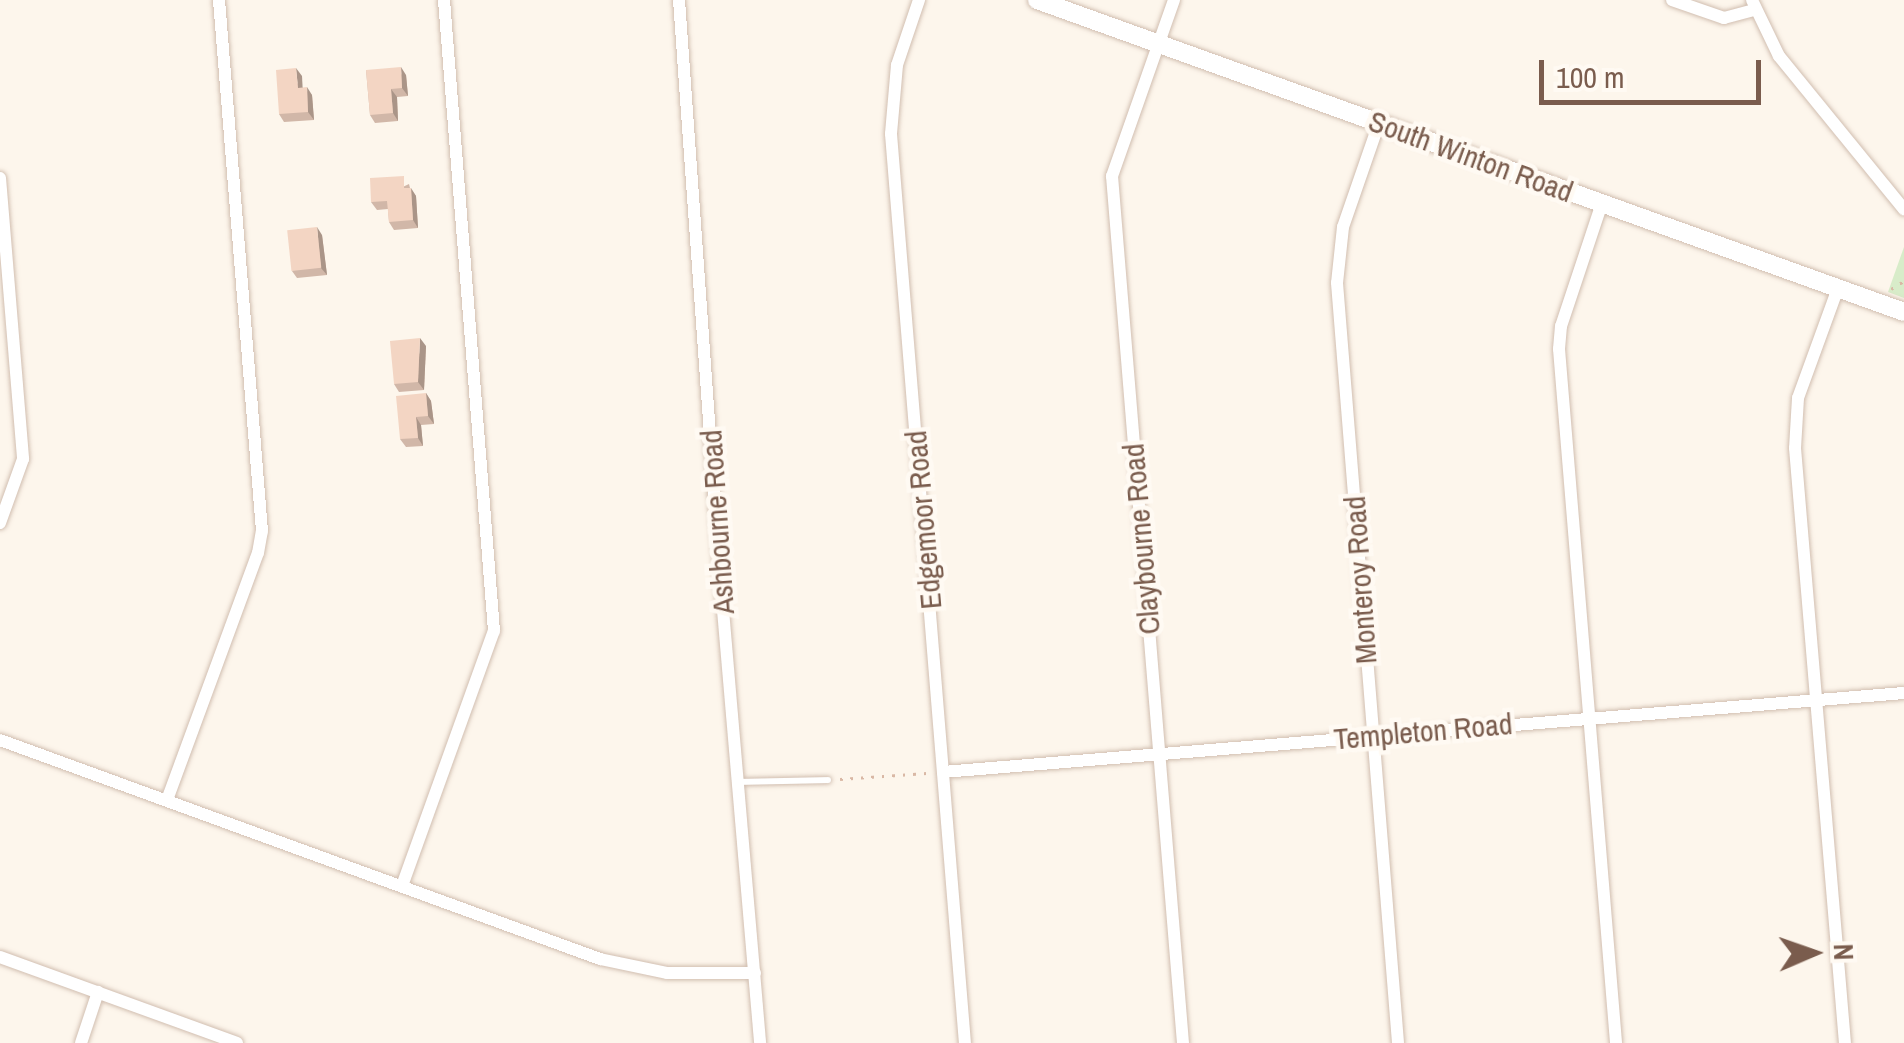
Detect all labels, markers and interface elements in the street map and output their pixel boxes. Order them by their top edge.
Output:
scale bar [1544,40,1766,102]
text: 100 m [1556,57,1624,97]
street label: South Winton Road [1364,102,1578,210]
street label: Ashbourne Road [693,429,741,615]
street label: Edgemoor Road [897,429,949,611]
street label: Claybourne Road [1115,442,1167,636]
street label: Monteroy Road [1336,495,1384,665]
street label: Templeton Road [1332,705,1514,757]
north arrow [1764,903,1864,1003]
text: N [1825,943,1863,961]

